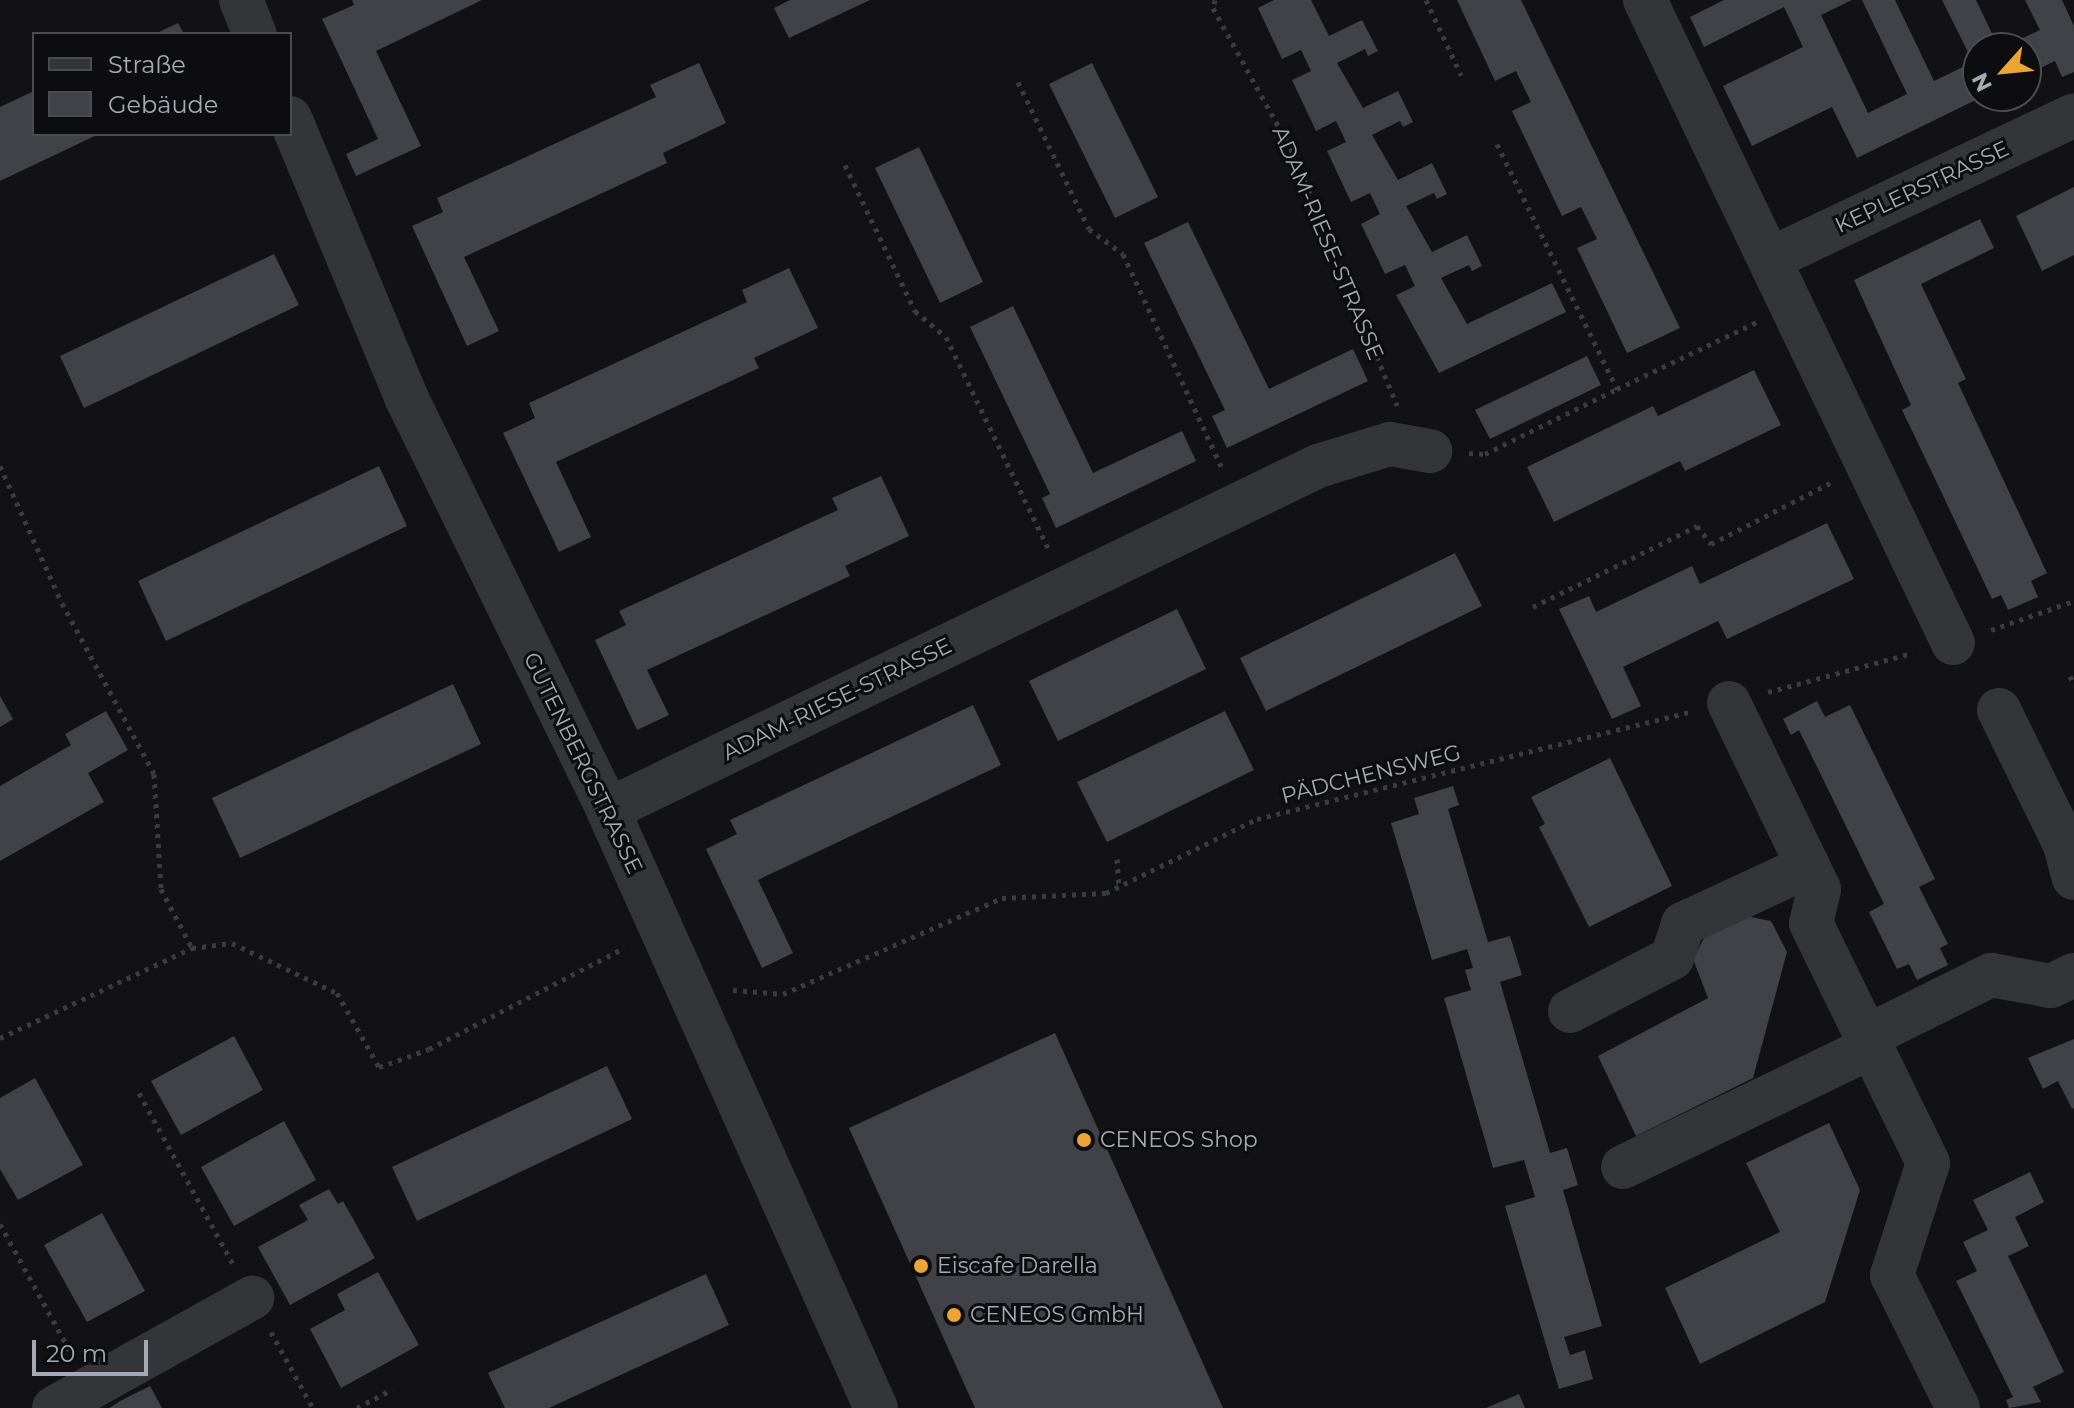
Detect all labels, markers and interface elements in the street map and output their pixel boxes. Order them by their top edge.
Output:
legend [32,32,292,136]
north arrow [1962,32,2042,112]
text: Straße [108,50,186,79]
text: N [1966,68,1998,96]
text: Gebäude [108,90,218,119]
street label: ADAM-RIESE-STRASSE [1267,122,1389,364]
street label: KEPLERSTRASSE [1831,135,2013,239]
street label: ADAM-RIESE-STRASSE [718,632,956,766]
street label: GUTENBERGSTRASSE [518,648,648,878]
street label: PÄDCHENSWEG [1278,739,1464,809]
place label: CENEOS Shop [1100,1127,1258,1153]
marker: CENEOS Shop [1075,1131,1093,1149]
place label: Eiscafe Darella [937,1253,1098,1279]
marker: Eiscafe Darella [912,1257,930,1275]
place label: CENEOS GmbH [970,1302,1144,1328]
marker: CENEOS GmbH [945,1306,963,1324]
scale bar [36,1324,152,1374]
text: 20 m [46,1339,107,1368]

